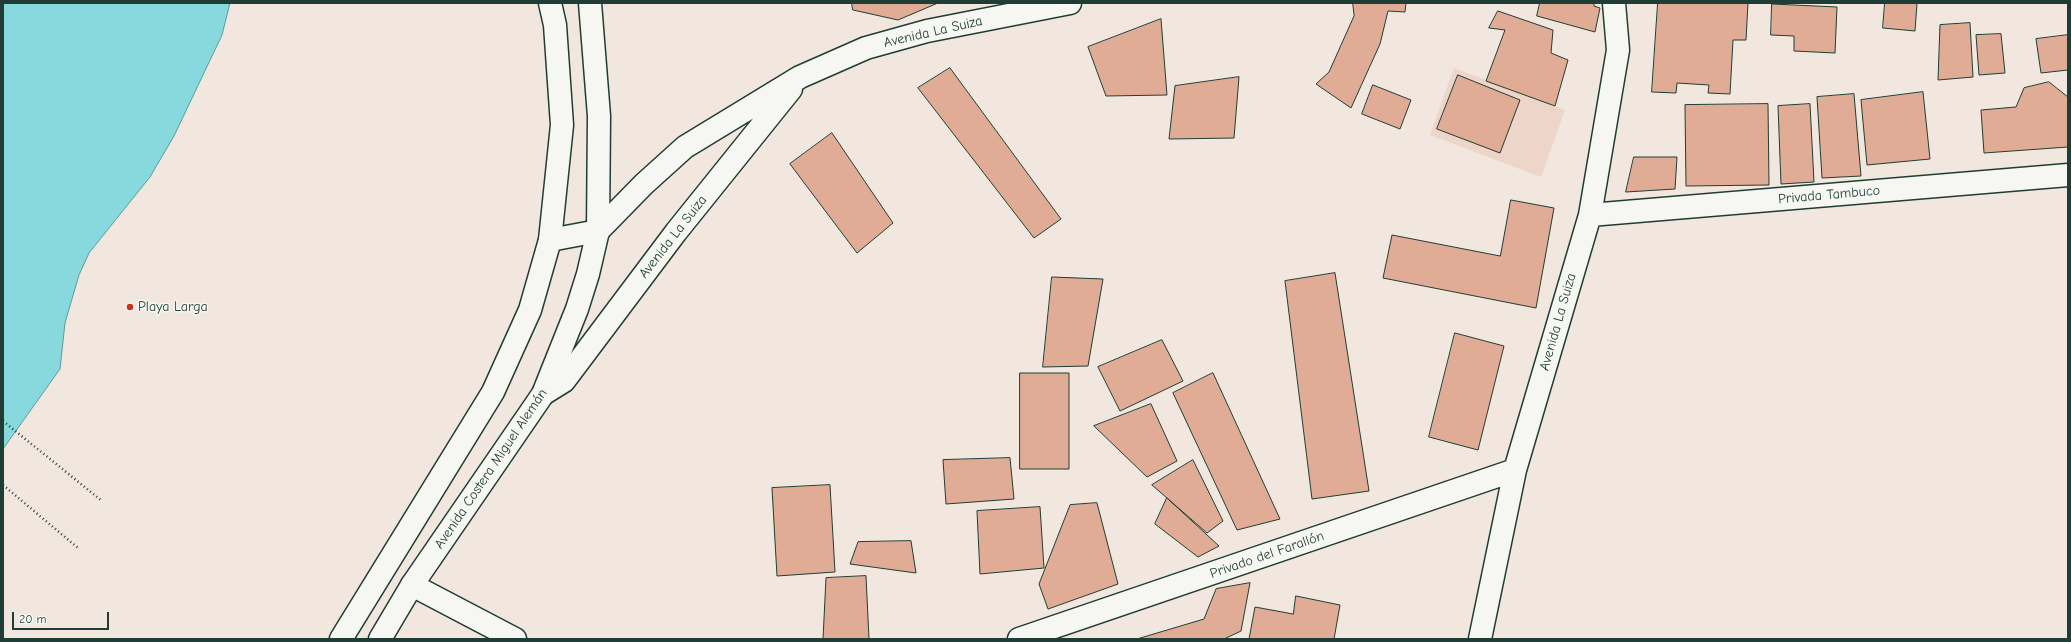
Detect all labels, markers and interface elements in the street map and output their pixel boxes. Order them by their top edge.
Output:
street label: Avenida La Suiza [882,12,984,52]
street label: Privada Tambuco [1777,182,1881,208]
street label: Avenida La Suiza [635,192,711,282]
street label: Avenida La Suiza [1536,271,1580,373]
place label: Playa Larga [138,299,208,315]
marker: Playa Larga [125,302,135,312]
street label: Avenida Costera Miguel Alemán [431,386,551,552]
street label: Privado del Farallón [1208,528,1326,582]
scale bar [14,604,111,630]
text: 20 m [19,612,47,626]

